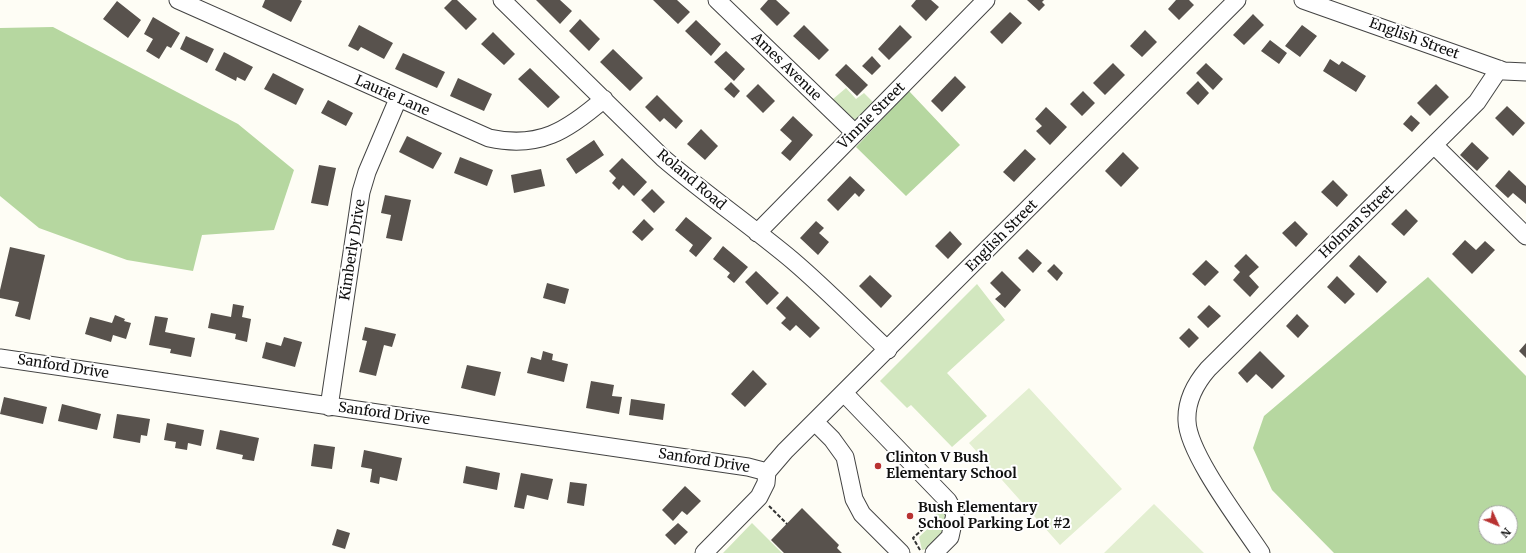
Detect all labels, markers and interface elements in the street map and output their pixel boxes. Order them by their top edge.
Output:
street label: English Street [1367,15,1461,63]
street label: Ames Avenue [748,30,824,104]
street label: Laurie Lane [352,72,432,120]
street label: Vinnie Street [835,79,909,153]
street label: Roland Road [653,146,729,214]
street label: Holman Street [1316,182,1398,262]
street label: English Street [963,197,1041,275]
street label: Kimberly Drive [337,198,369,302]
street label: Sanford Drive [16,351,110,383]
street label: Sanford Drive [337,399,431,429]
street label: Sanford Drive [657,445,751,477]
place label: Clinton V Bush Elementary School [886,450,1017,482]
marker: Clinton V Bush Elementary School [873,461,883,471]
place label: Bush Elementary School Parking Lot #2 [918,500,1070,532]
north arrow [1478,505,1518,545]
marker: Bush Elementary School Parking Lot #2 [905,511,915,521]
text: N [1498,525,1514,541]

